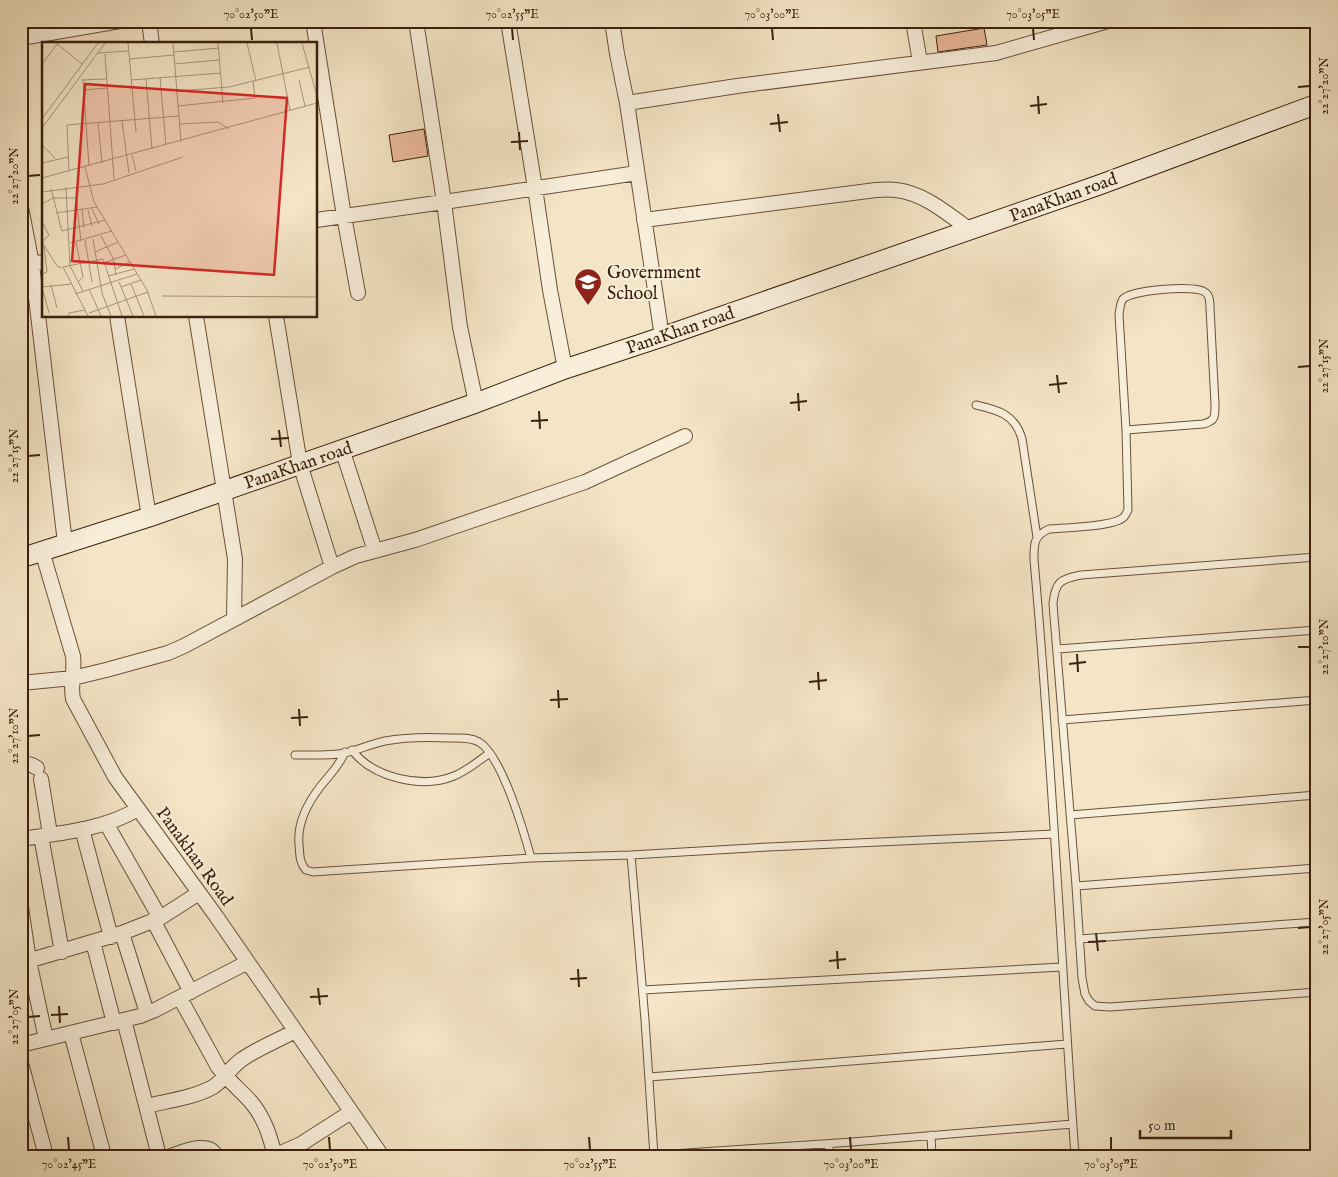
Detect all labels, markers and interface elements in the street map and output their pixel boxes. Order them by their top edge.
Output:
text: 70°02'50"E [224,7,278,22]
text: 70°02'55"E [485,7,539,22]
text: 70°03'00"E [744,7,800,22]
text: 70°03'05"E [1006,7,1060,22]
inset map [42,42,318,318]
text: 22°27'20"N [1317,57,1332,115]
text: 22°27'20"N [7,147,22,205]
street label: PanaKhan road [1006,168,1121,229]
place label: Government School [607,262,701,306]
school or university icon: Government School [573,267,603,306]
street label: PanaKhan road [623,302,738,361]
text: 22°27'15"N [1317,338,1332,393]
text: 22°27'15"N [7,428,22,483]
street label: PanaKhan road [241,437,356,496]
text: 22°27'10"N [1317,618,1332,675]
text: 22°27'10"N [7,707,22,764]
street label: Panakhan Road [150,803,238,911]
text: 22°27'05"N [1317,898,1332,955]
text: 22°27'05"N [7,988,22,1045]
scale bar [1140,1107,1232,1139]
text: 50 m [1148,1116,1176,1135]
text: 70°02'45"E [42,1157,96,1172]
text: 70°02'50"E [303,1157,357,1172]
text: 70°02'55"E [563,1157,617,1172]
text: 70°03'00"E [823,1157,879,1172]
text: 70°03'05"E [1084,1157,1138,1172]

